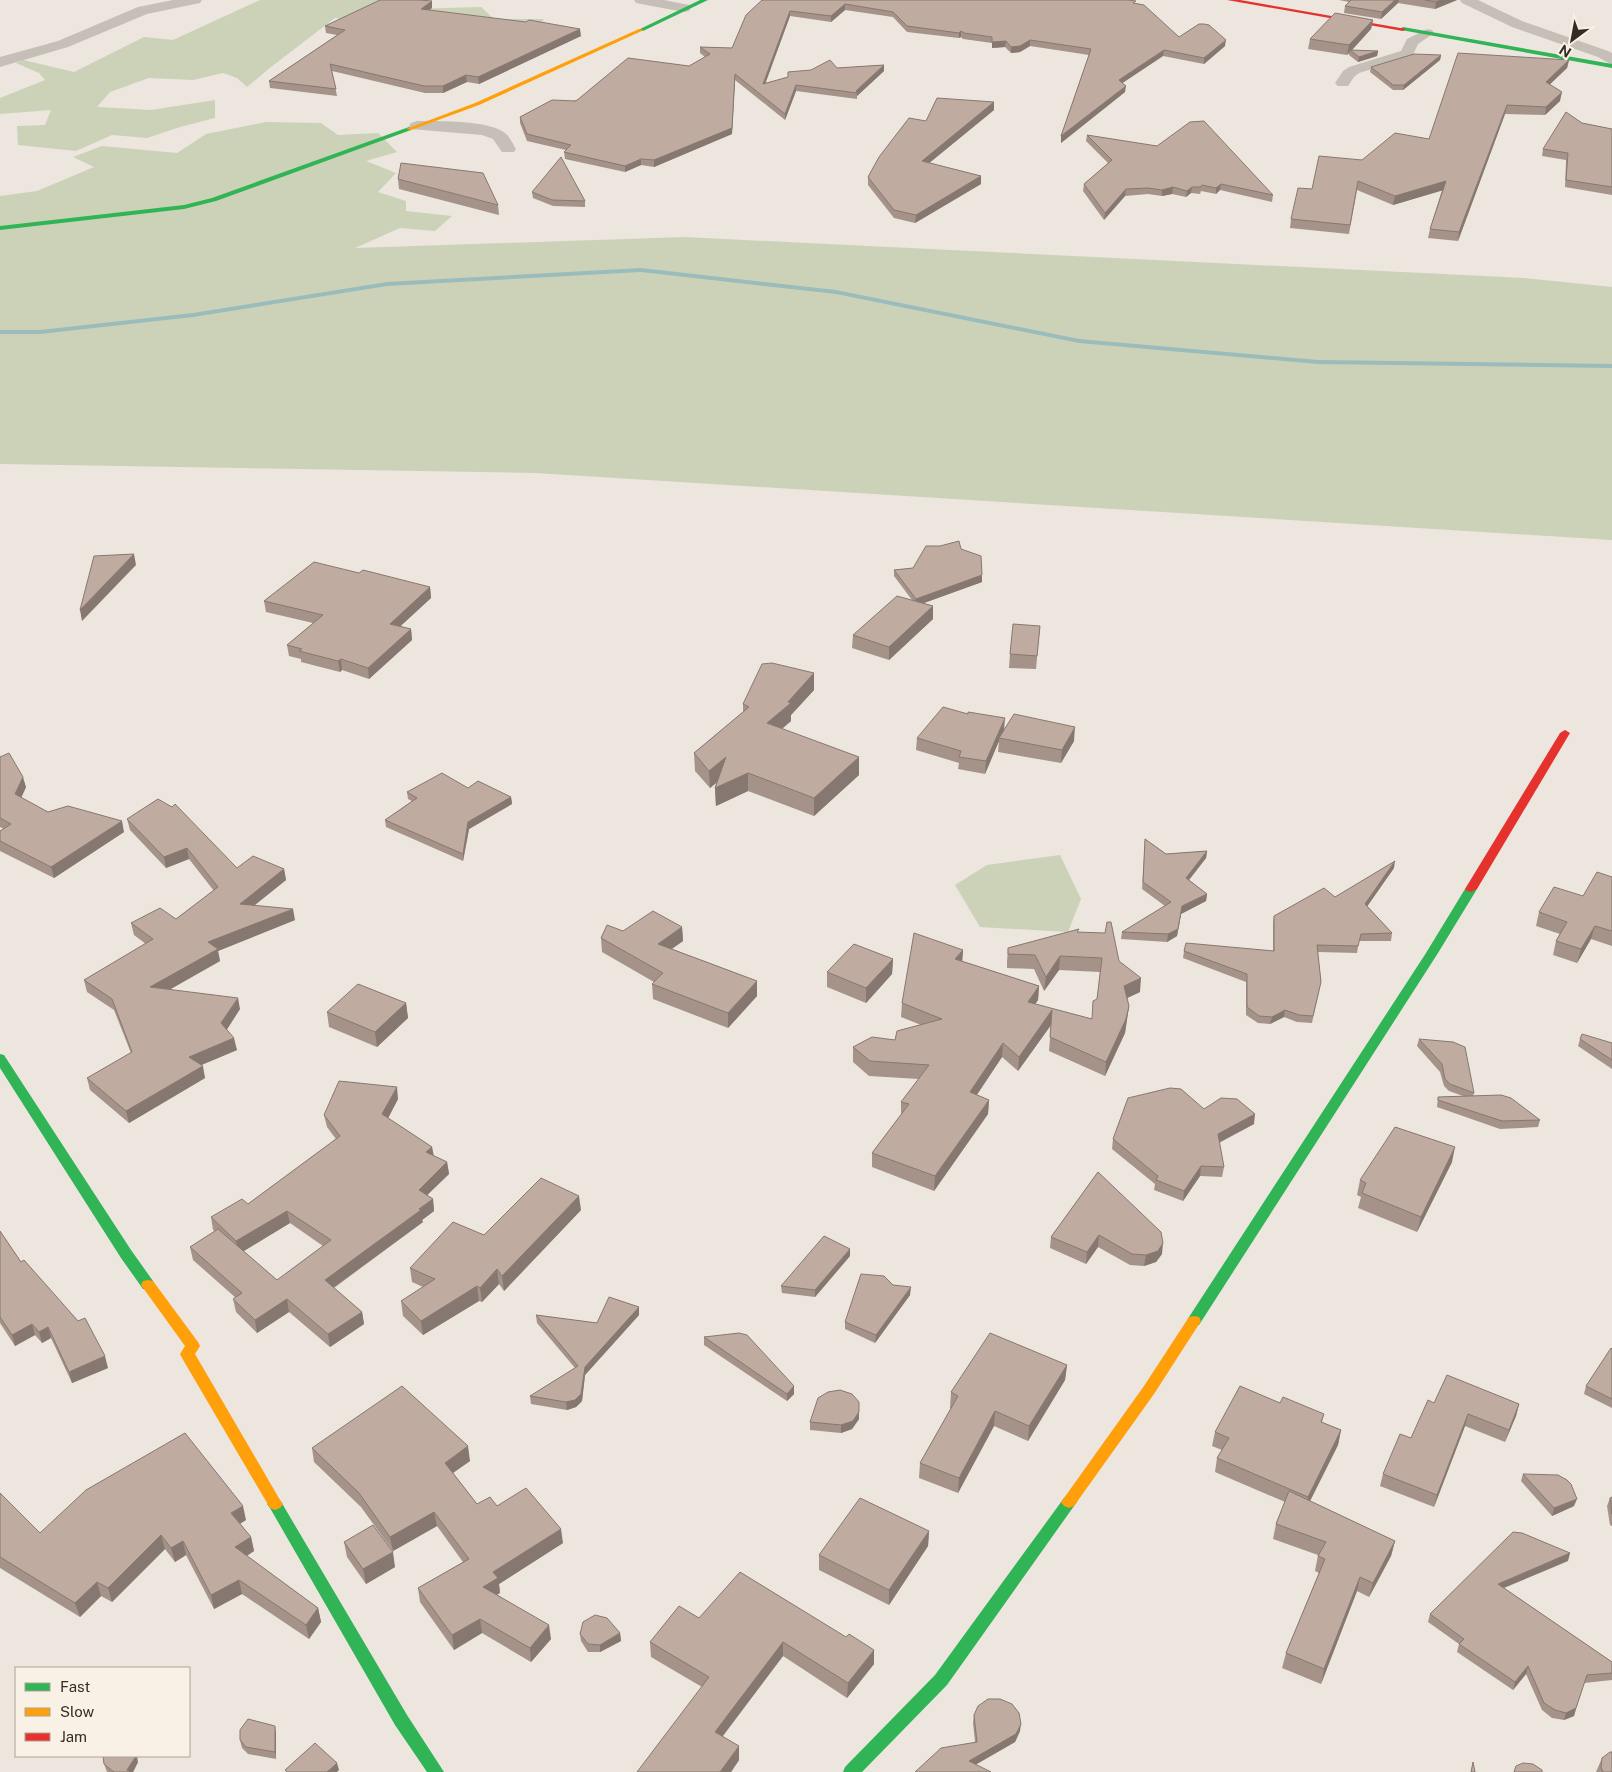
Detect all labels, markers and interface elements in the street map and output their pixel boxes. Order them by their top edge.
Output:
north arrow [1547,15,1597,65]
text: N [1556,41,1574,61]
legend [15,1667,190,1757]
text: Fast [60,1678,90,1695]
text: Slow [60,1703,95,1720]
text: Jam [60,1728,87,1745]

